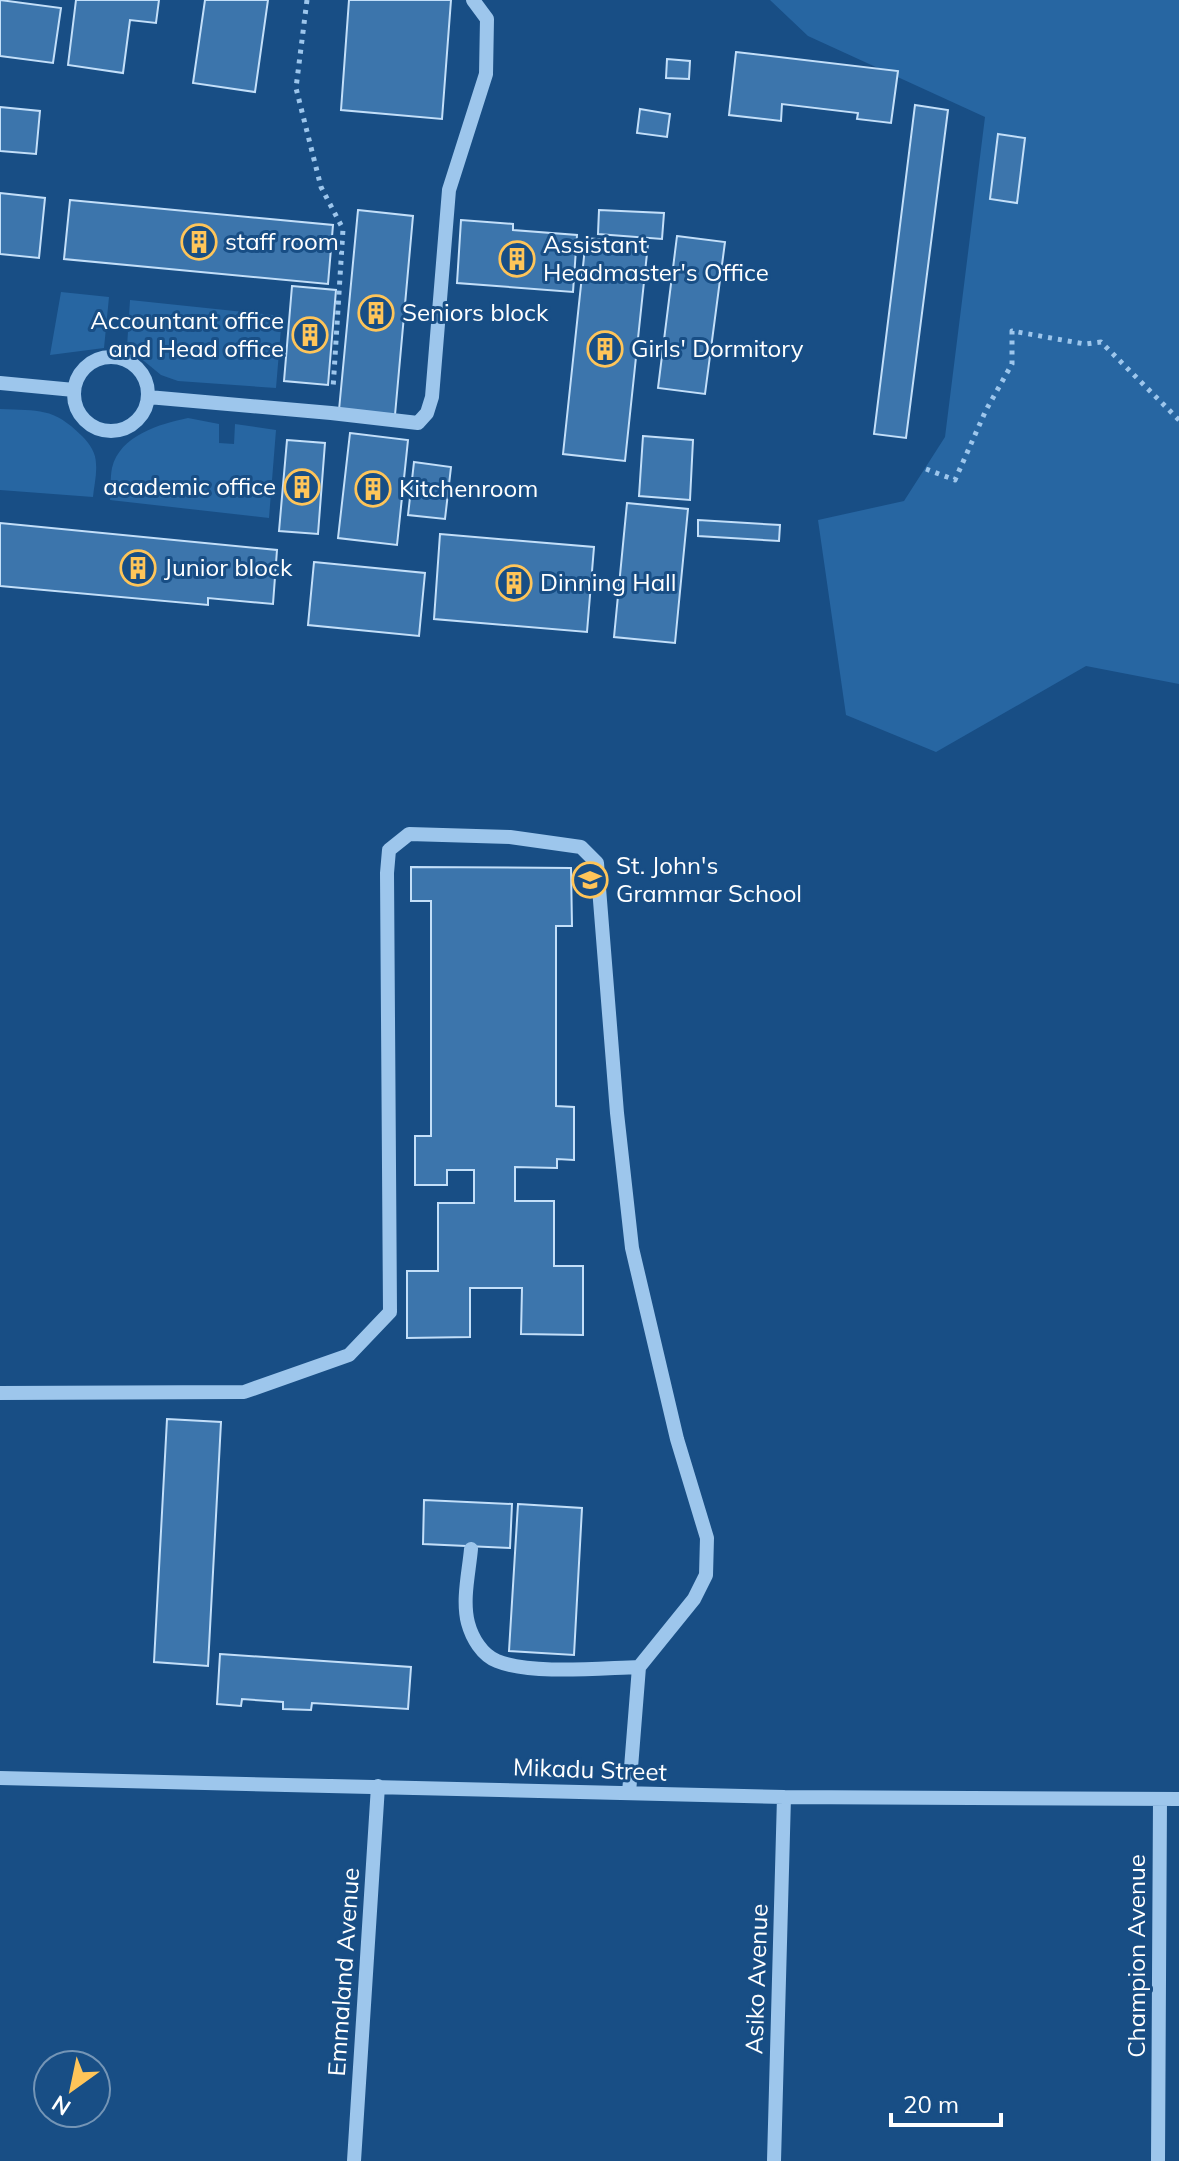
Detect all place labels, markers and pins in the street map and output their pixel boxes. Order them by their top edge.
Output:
building icon: staff room [180,223,218,261]
place label: staff room [225,226,339,256]
place label: Assistant Headmaster's Office [543,229,769,287]
building icon: Assistant Headmaster's Office [498,240,536,278]
building icon: Seniors block [357,294,395,332]
place label: Seniors block [402,297,549,327]
place label: Accountant office and Head office [90,305,284,363]
building icon: Accountant office and Head office [291,316,329,354]
building icon: Girls' Dormitory [586,330,624,368]
place label: Girls' Dormitory [631,333,804,363]
building icon: academic office [283,468,321,506]
building icon: Kitchenroom [354,470,392,508]
place label: academic office [103,471,276,501]
place label: Kitchenroom [399,473,538,503]
building icon: Junior block [119,549,157,587]
place label: Junior block [164,552,293,582]
building icon: Dinning Hall [495,564,533,602]
place label: Dinning Hall [540,567,677,597]
place label: St. John's Grammar School [616,850,802,908]
school or university icon: St. John's Grammar School [571,861,609,899]

